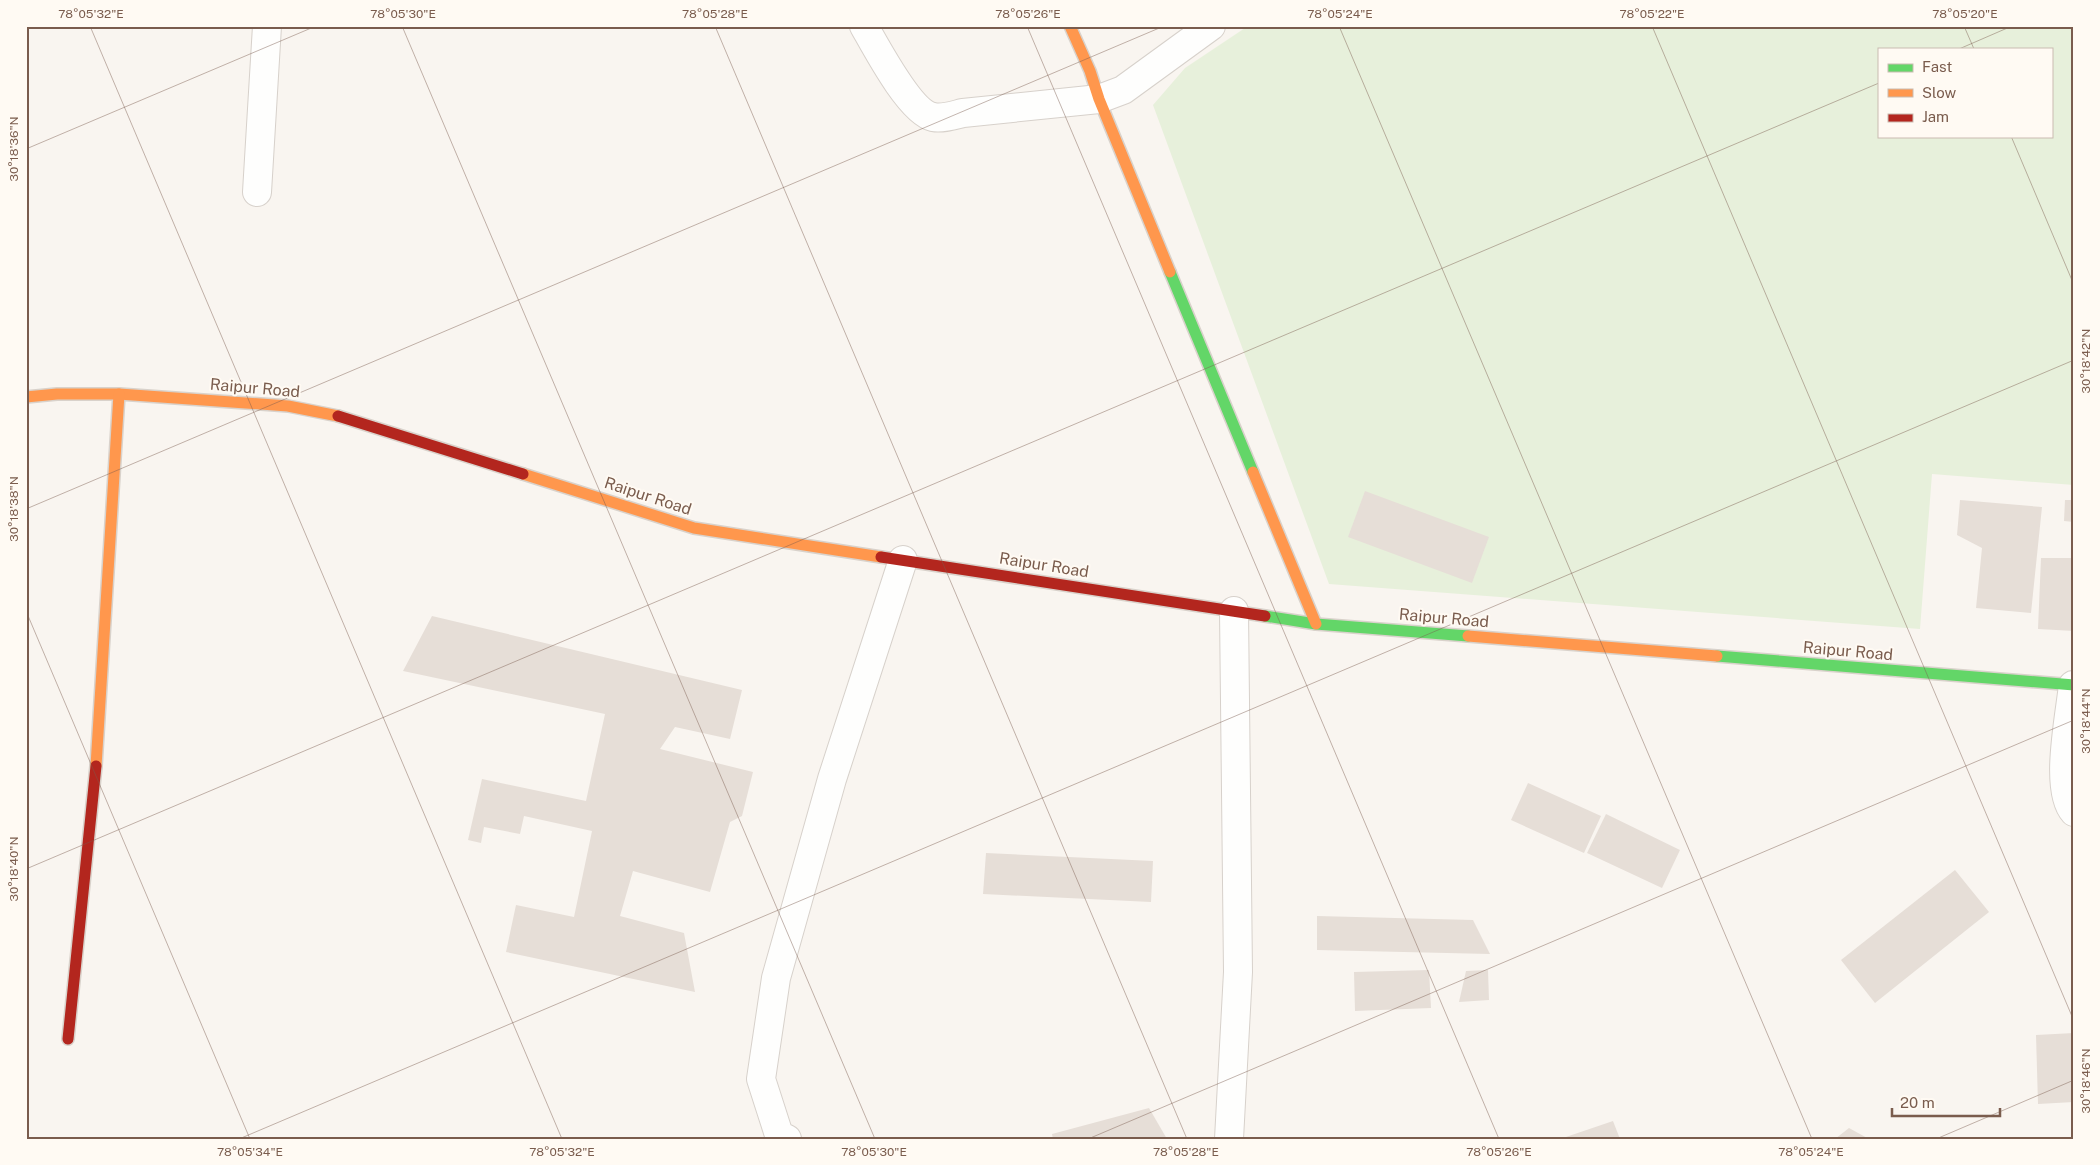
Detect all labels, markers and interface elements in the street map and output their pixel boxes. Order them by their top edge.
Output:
text: 78°05'32"E [58,7,124,21]
text: 78°05'30"E [370,7,436,21]
text: 78°05'28"E [682,7,748,21]
text: 78°05'26"E [995,7,1061,21]
text: 78°05'24"E [1307,7,1373,21]
text: 78°05'22"E [1619,7,1685,21]
text: 78°05'20"E [1932,7,1998,21]
legend [1878,48,2052,138]
text: Fast [1922,58,1952,75]
text: Slow [1922,84,1957,101]
text: Jam [1922,108,1949,125]
text: 30°18'36"N [7,116,21,182]
text: 30°18'42"N [2079,329,2093,393]
street label: Raipur Road [209,375,301,401]
street label: Raipur Road [602,473,694,519]
text: 30°18'38"N [7,476,21,542]
street label: Raipur Road [998,549,1090,581]
street label: Raipur Road [1398,605,1490,631]
street label: Raipur Road [1802,638,1894,664]
text: 30°18'44"N [2079,688,2093,754]
text: 30°18'40"N [7,836,21,902]
text: 30°18'46"N [2079,1048,2093,1114]
scale bar [1892,1085,2000,1117]
text: 20 m [1900,1094,1935,1111]
text: 78°05'34"E [217,1145,283,1159]
text: 78°05'32"E [529,1145,595,1159]
text: 78°05'30"E [841,1145,907,1159]
text: 78°05'28"E [1153,1145,1219,1159]
text: 78°05'26"E [1466,1145,1532,1159]
text: 78°05'24"E [1778,1145,1844,1159]

